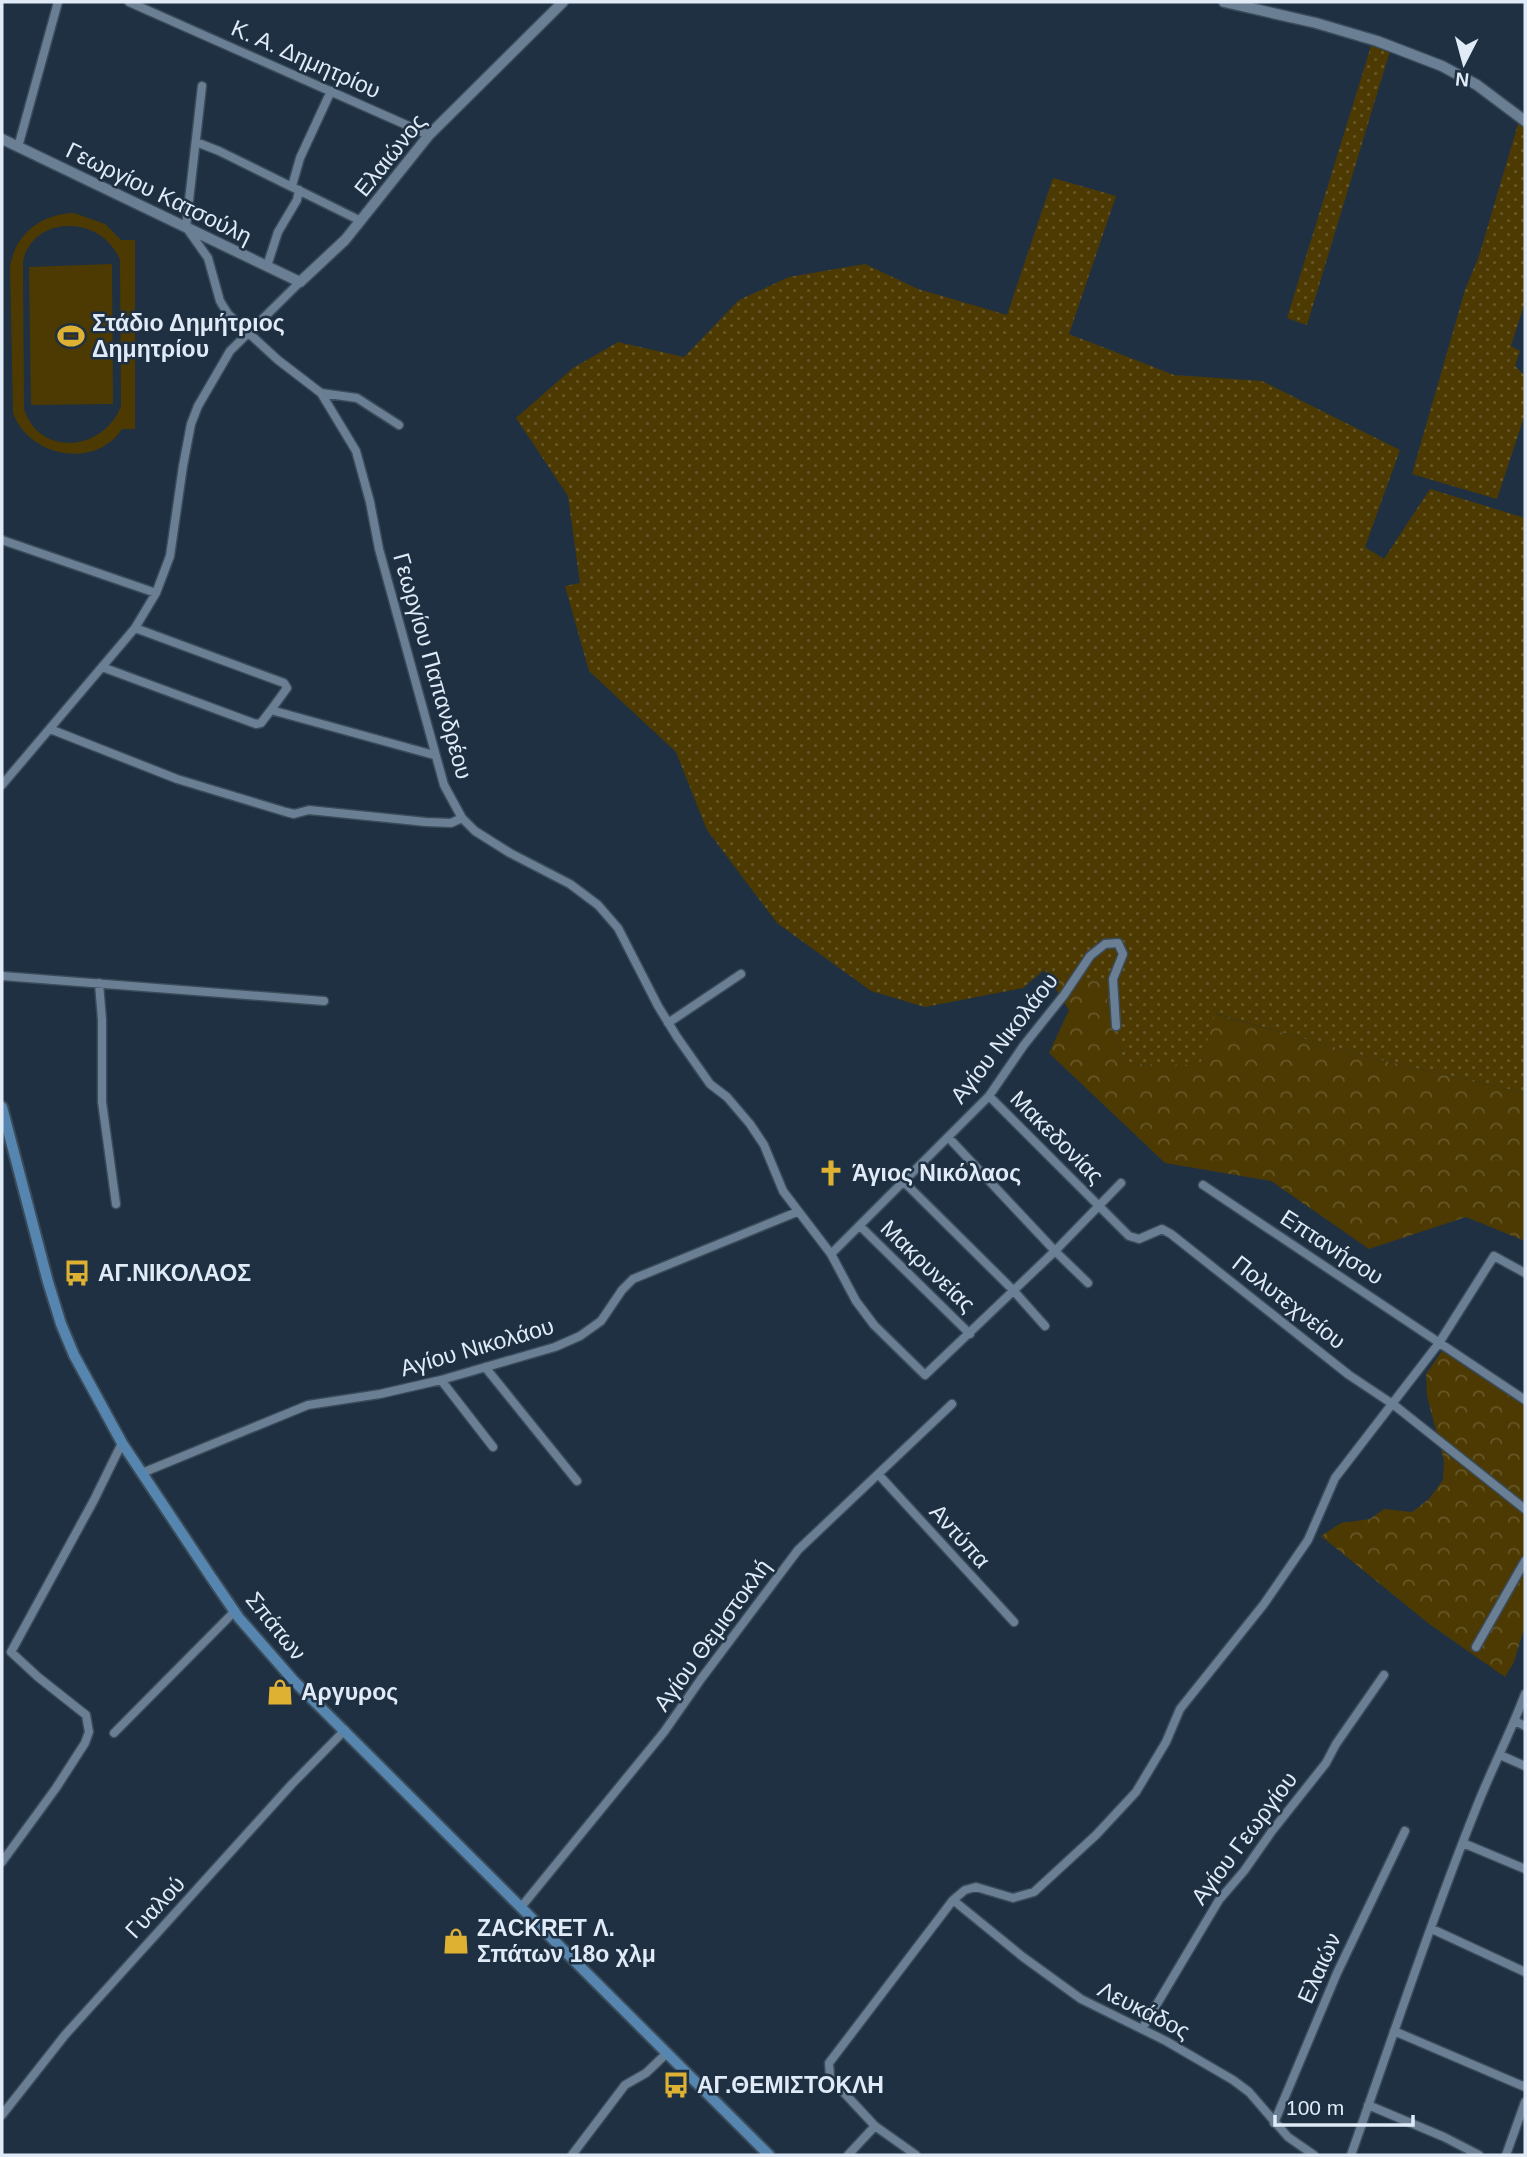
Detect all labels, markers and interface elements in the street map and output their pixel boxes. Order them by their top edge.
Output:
street label: Κ. Α. Δημητρίου [227,14,385,104]
north arrow [1429,28,1499,98]
text: N [1454,68,1470,91]
street label: Ελαιώνος [349,109,431,201]
street label: Γεωργίου Κατσούλη [62,137,256,249]
place label: Στάδιο Δημήτριος Δημητρίου [92,310,285,362]
sports icon: Στάδιο Δημήτριος Δημητρίου [56,321,86,351]
street label: Γεωργίου Παπανδρέου [388,550,478,782]
street label: Αγίου Νικολάου [945,968,1063,1108]
street label: Μακεδονίας [1005,1085,1109,1189]
church icon: Άγιος Νικόλαος [816,1158,846,1188]
place label: Άγιος Νικόλαος [852,1160,1021,1186]
street label: Επτανήσου [1276,1204,1388,1290]
street label: Μακρυνείας [875,1215,981,1317]
street label: Πολυτεχνείου [1227,1250,1351,1354]
bus stop icon: ΑΓ.ΝΙΚΟΛΑΟΣ [62,1258,92,1288]
place label: ΑΓ.ΝΙΚΟΛΑΟΣ [98,1260,251,1286]
street label: Αγίου Νικολάου [397,1313,557,1381]
street label: Αντύπα [925,1499,995,1573]
street label: Αγίου Θεμιστοκλή [648,1554,776,1716]
street label: Σπάτων [241,1587,311,1665]
shop icon: Αργυρος [265,1677,295,1707]
place label: Αργυρος [301,1679,398,1705]
street label: Αγίου Γεωργίου [1186,1767,1302,1909]
street label: Γυαλού [120,1871,190,1943]
place label: ZACKRET Λ. Σπάτων 18ο χλμ [477,1915,656,1967]
shop icon: ZACKRET Λ. Σπάτων 18ο χλμ [441,1926,471,1956]
street label: Ελαιών [1292,1929,1346,2007]
street label: Λευκάδος [1094,1976,1194,2044]
bus stop icon: ΑΓ.ΘΕΜΙΣΤΟΚΛΗ [661,2070,691,2100]
place label: ΑΓ.ΘΕΜΙΣΤΟΚΛΗ [697,2072,884,2098]
scale bar [1275,2084,1413,2128]
text: 100 m [1286,2096,1344,2119]

